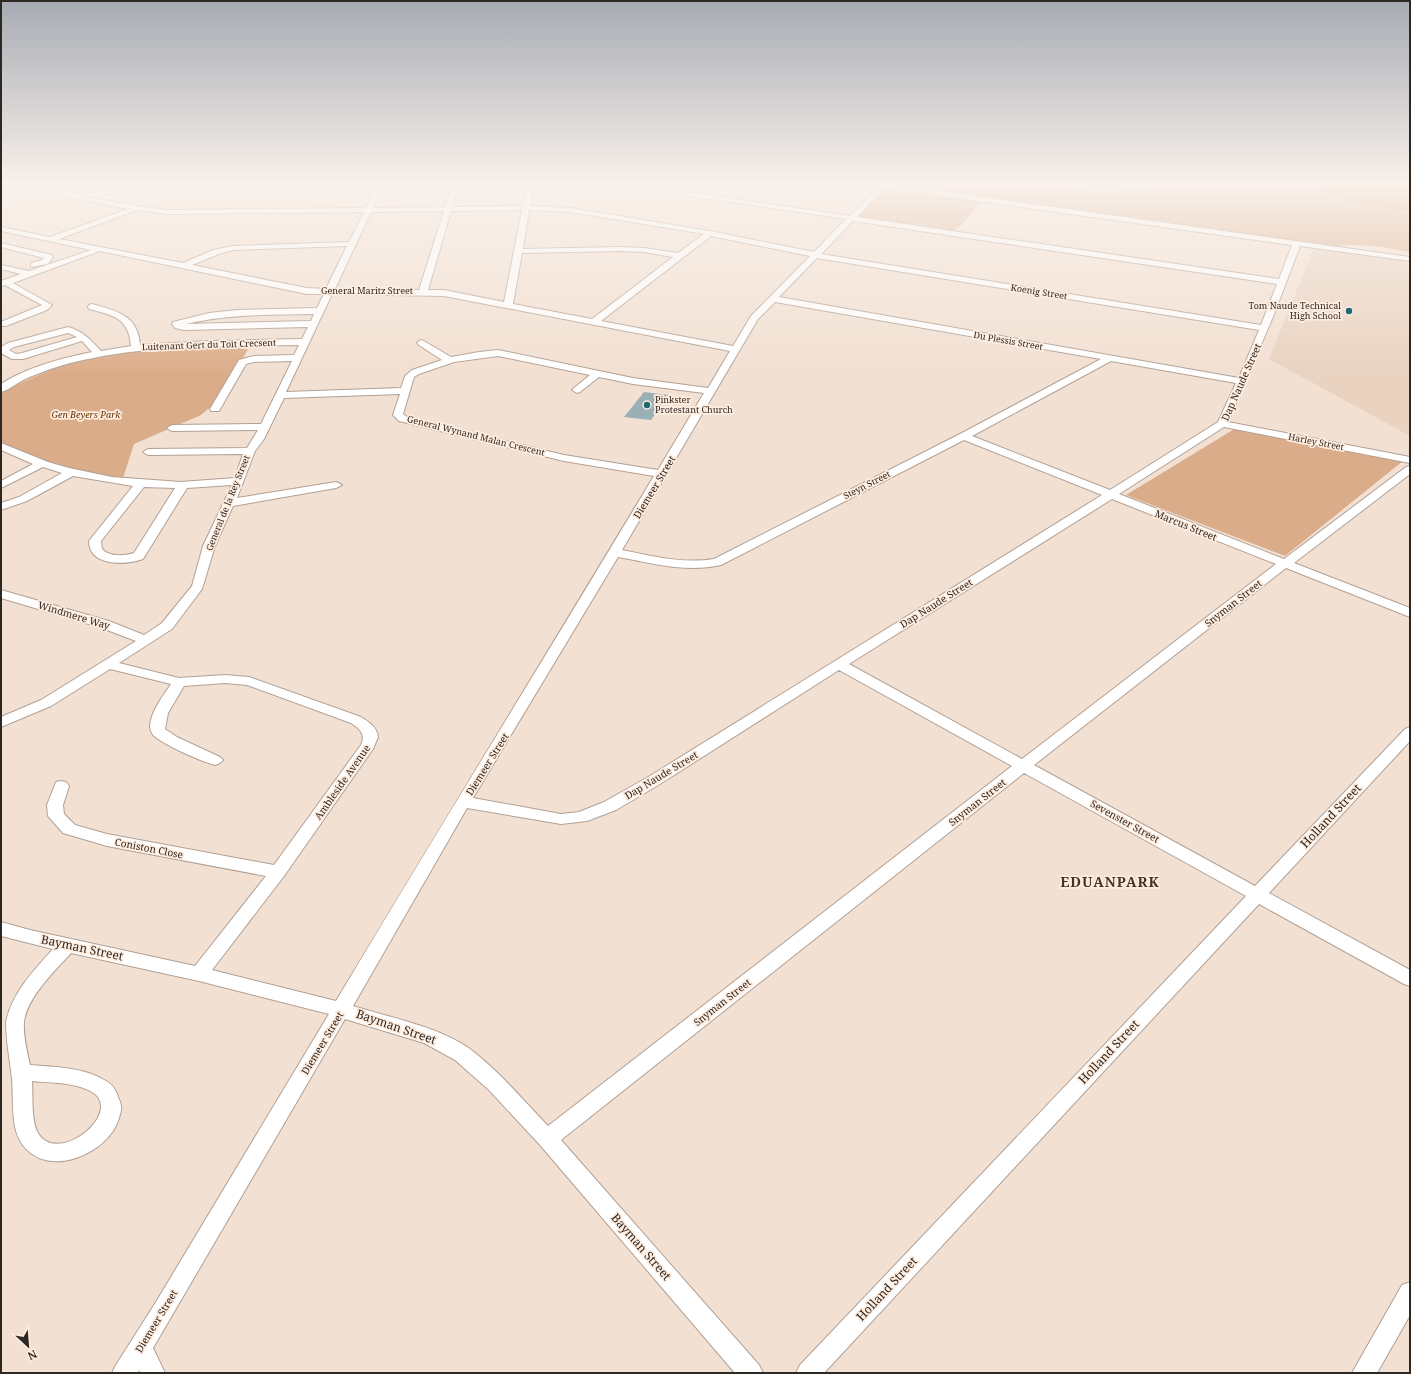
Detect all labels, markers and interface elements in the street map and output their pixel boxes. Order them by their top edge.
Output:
street label: Koenig Street [1010,281,1068,302]
street label: General Maritz Street [321,284,413,297]
place label: Tom Naude Technical High School [1249,299,1341,322]
marker: Tom Naude Technical High School [1344,306,1354,316]
street label: Du Plessis Street [972,328,1044,353]
street label: Luitenant Gert du Toit Crecsent [142,336,276,353]
street label: Dap Naude Street [1218,341,1265,423]
place label: Pinkster Protestant Church [655,393,733,416]
marker: Pinkster Protestant Church [642,400,652,410]
park label: Gen Beyers Park [52,408,121,421]
street label: General Wynand Malan Crescent [406,412,546,459]
street label: Harley Street [1287,430,1345,453]
street label: Diemeer Street [630,452,679,521]
street label: General de la Rey Street [202,453,253,553]
street label: Steyn Street [841,467,893,502]
street label: Marcus Street [1153,506,1220,544]
street label: Dap Naude Street [897,575,975,631]
street label: Snyman Street [1201,576,1265,630]
street label: Windmere Way [36,597,112,633]
street label: Diemeer Street [462,730,512,798]
street label: Ambleside Avenue [311,742,373,822]
street label: Dap Naude Street [622,747,701,802]
street label: Snyman Street [945,775,1009,829]
street label: Holland Street [1296,780,1365,852]
street label: Sevenster Street [1088,796,1162,846]
street label: Coniston Close [114,835,184,861]
district label: EDUANPARK [1060,872,1160,891]
street label: Bayman Street [39,931,125,965]
street label: Snyman Street [690,975,754,1029]
street label: Bayman Street [354,1005,438,1048]
street label: Diemeer Street [298,1008,347,1077]
street label: Holland Street [1074,1016,1143,1088]
street label: Bayman Street [608,1210,675,1284]
street label: Holland Street [852,1253,921,1325]
street label: Diemeer Street [132,1286,181,1355]
north arrow [8,1326,48,1366]
text: N [25,1347,40,1364]

